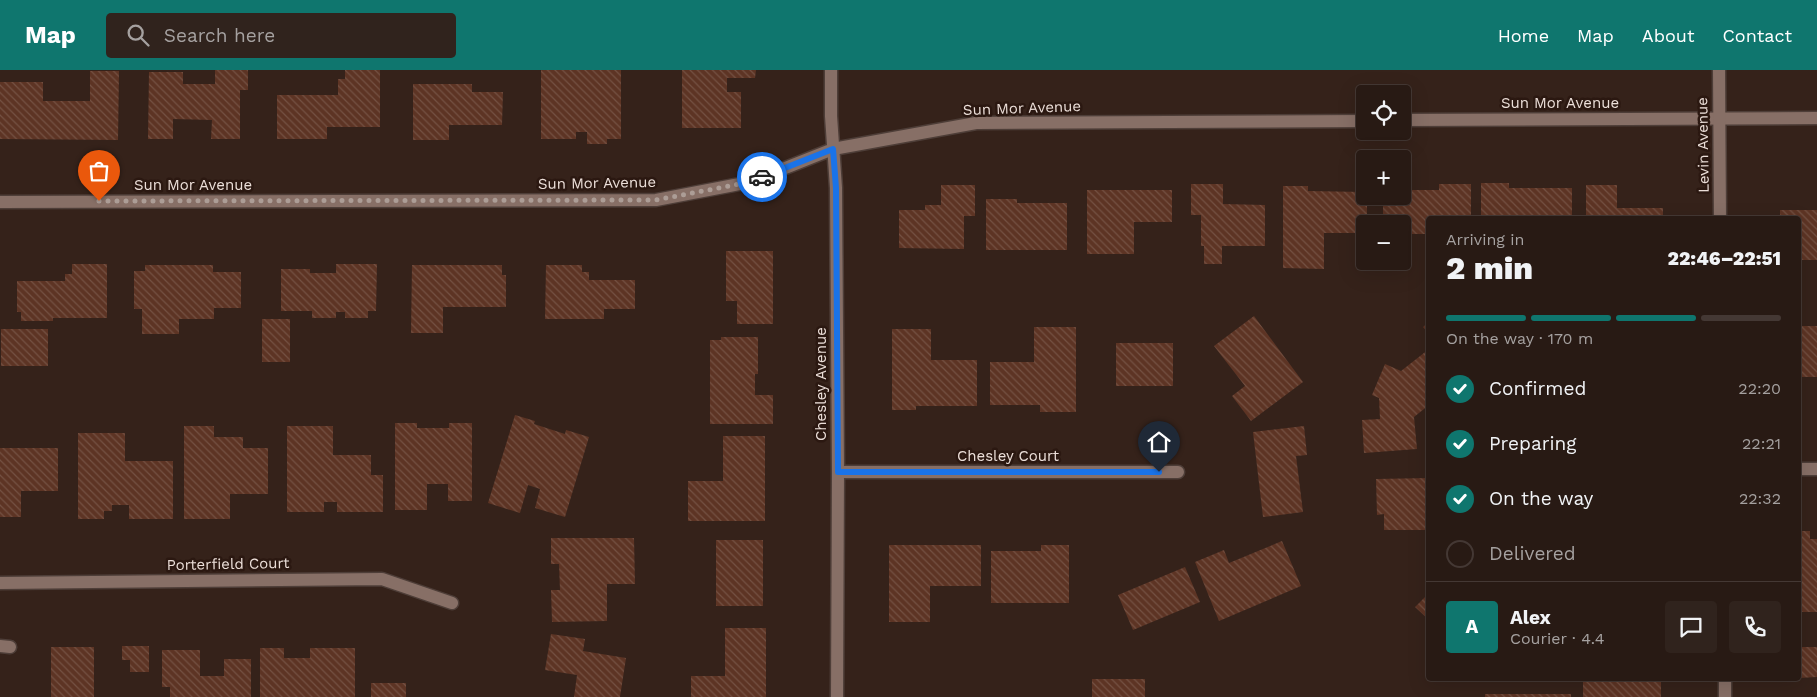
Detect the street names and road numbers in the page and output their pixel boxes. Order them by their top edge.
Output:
street label: Sun Mor Avenue [1501,94,1619,112]
street label: Sun Mor Avenue [963,97,1081,119]
street label: Levin Avenue [1693,97,1713,193]
street label: Sun Mor Avenue [538,173,656,193]
street label: Sun Mor Avenue [134,176,252,194]
street label: Chesley Avenue [812,327,830,441]
street label: Chesley Court [957,447,1060,465]
street label: Porterfield Court [166,554,290,574]

